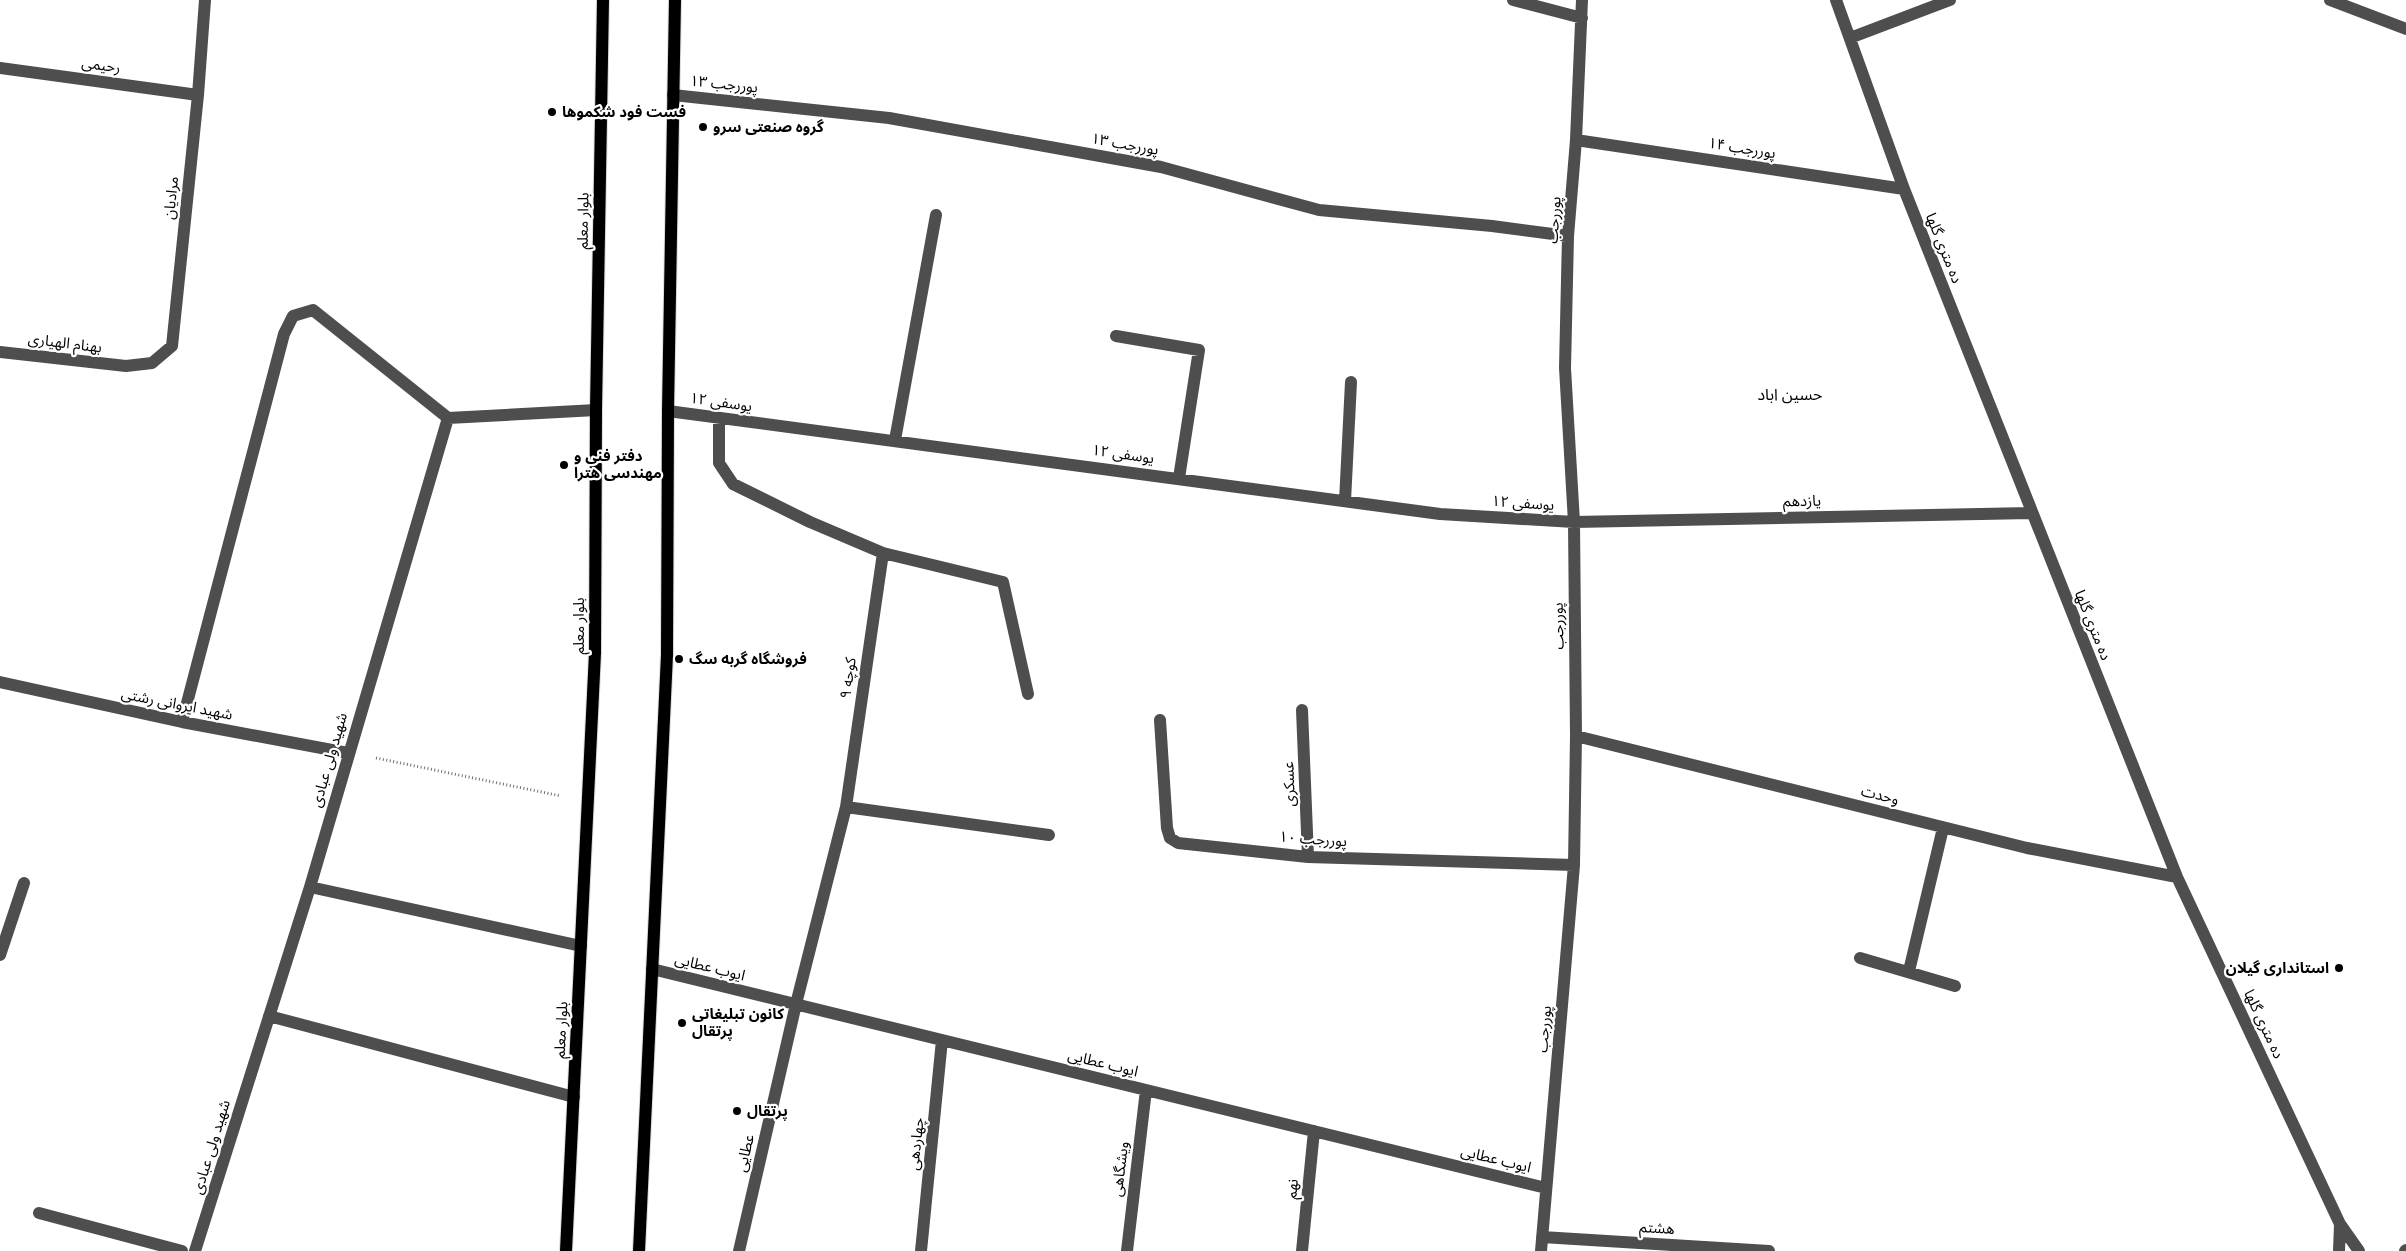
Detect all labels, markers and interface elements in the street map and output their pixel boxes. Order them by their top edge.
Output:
street label: رحیمی [80,52,122,77]
street label: پوررجب ۱۳ [689,70,759,98]
place label: فست فود شکموها [562,102,686,121]
marker: فست فود شکموها [546,106,558,118]
place label: گروه صنعتی سرو [713,117,824,136]
marker: گروه صنعتی سرو [697,121,709,133]
street label: پوررجب ۱۳ [1090,128,1160,160]
street label: پوررجب ۱۴ [1707,133,1777,163]
street label: مرادیان [159,175,182,220]
street label: بلوار معلم [573,192,594,250]
street label: پوررجب [1542,196,1566,244]
street label: ده متری گلها [1922,210,1967,286]
street label: بهنام الهیاری [27,329,103,358]
district label: حسین اباد [1757,384,1823,404]
street label: یوسفی ۱۲ [689,388,753,415]
street label: یوسفی ۱۲ [1091,440,1155,467]
place label: دفتر فنی و مهندسی هترا [574,446,662,482]
marker: دفتر فنی و مهندسی هترا [558,459,570,471]
street label: یوسفی ۱۲ [1491,491,1555,514]
street label: یازدهم [1783,491,1821,512]
street label: ده متری گلها [2071,587,2116,663]
street label: بلوار معلم [569,597,590,655]
street label: پوررجب [1548,602,1569,650]
place label: فروشگاه گربه سگ [689,649,807,668]
marker: فروشگاه گربه سگ [673,653,685,665]
street label: کوچه ۹ [835,655,861,700]
street label: شهید ایروانی رشتی [120,683,235,724]
street label: شهید ولی عبادی [306,710,351,809]
street label: عسکری [1278,761,1299,807]
street label: وحدت [1859,781,1901,808]
street label: پوررجب ۱۰ [1278,827,1348,851]
street label: ایوب عطایی [673,949,747,984]
place label: استانداری گیلان [2226,958,2329,977]
marker: استانداری گیلان [2333,962,2345,974]
street label: ده متری گلها [2240,986,2289,1061]
street label: بلوار معلم [550,1001,573,1059]
place label: کانون تبلیغاتی پرتقال [692,1004,784,1041]
street label: پوررجب [1532,1005,1556,1053]
marker: کانون تبلیغاتی پرتقال [676,1017,688,1029]
street label: ایوب عطایی [1066,1045,1140,1080]
street label: شهید ولی عبادی [187,1097,234,1196]
place label: پرتقال [747,1101,788,1121]
marker: پرتقال [731,1105,743,1117]
street label: چهاردهی [903,1117,929,1171]
street label: عطایی [731,1132,758,1174]
street label: ویشگاهی [1107,1140,1132,1198]
street label: ایوب عطایی [1459,1141,1533,1176]
street label: نهم [1281,1178,1304,1200]
street label: هشتم [1639,1217,1675,1240]

